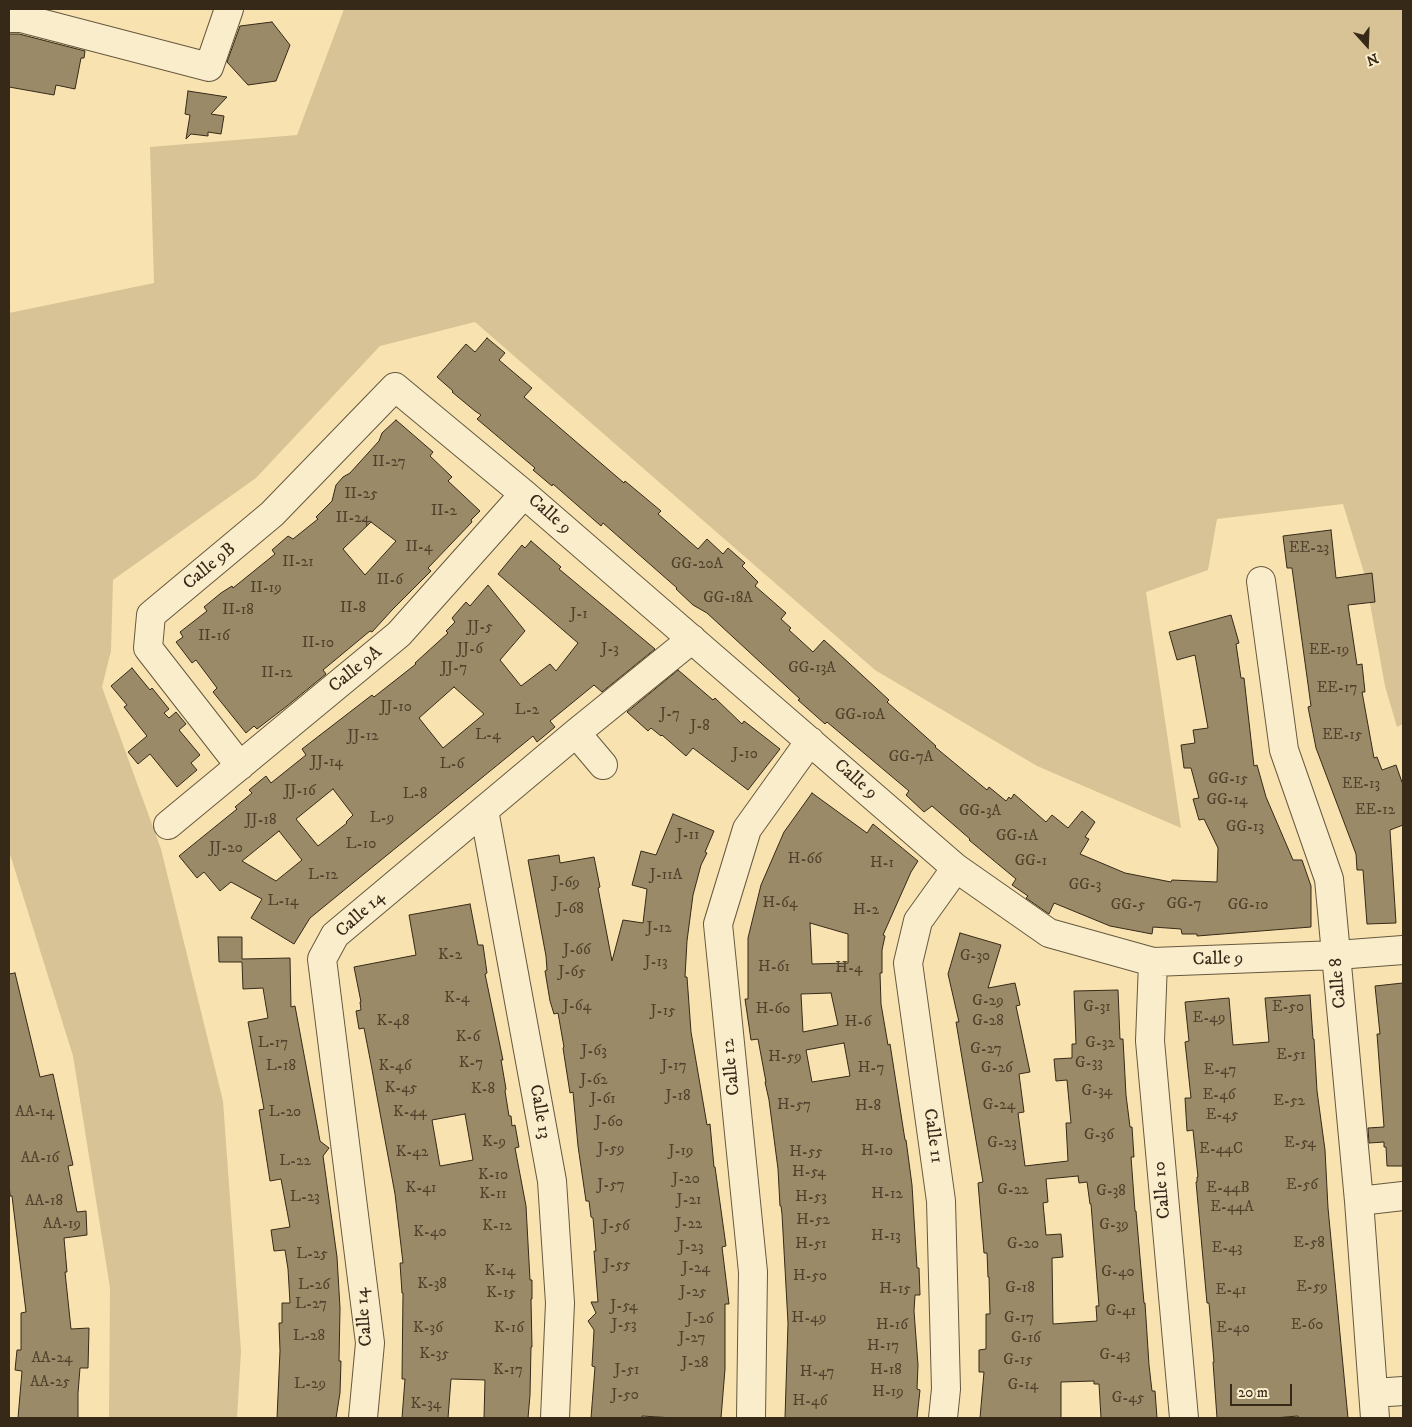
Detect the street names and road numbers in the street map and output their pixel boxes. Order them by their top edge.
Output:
street label: Calle 9 [523,490,575,540]
street label: Calle 9B [179,539,241,595]
street label: Calle 9A [325,642,387,698]
street label: Calle 9 [829,755,881,805]
street label: Calle 14 [332,887,390,943]
street label: Calle 9 [1192,948,1244,972]
street label: Calle 8 [1326,957,1352,1009]
street label: Calle 12 [718,1037,746,1097]
street label: Calle 13 [524,1083,554,1141]
street label: Calle 11 [917,1107,947,1165]
street label: Calle 10 [1150,1160,1176,1220]
street label: Calle 14 [352,1287,378,1347]

